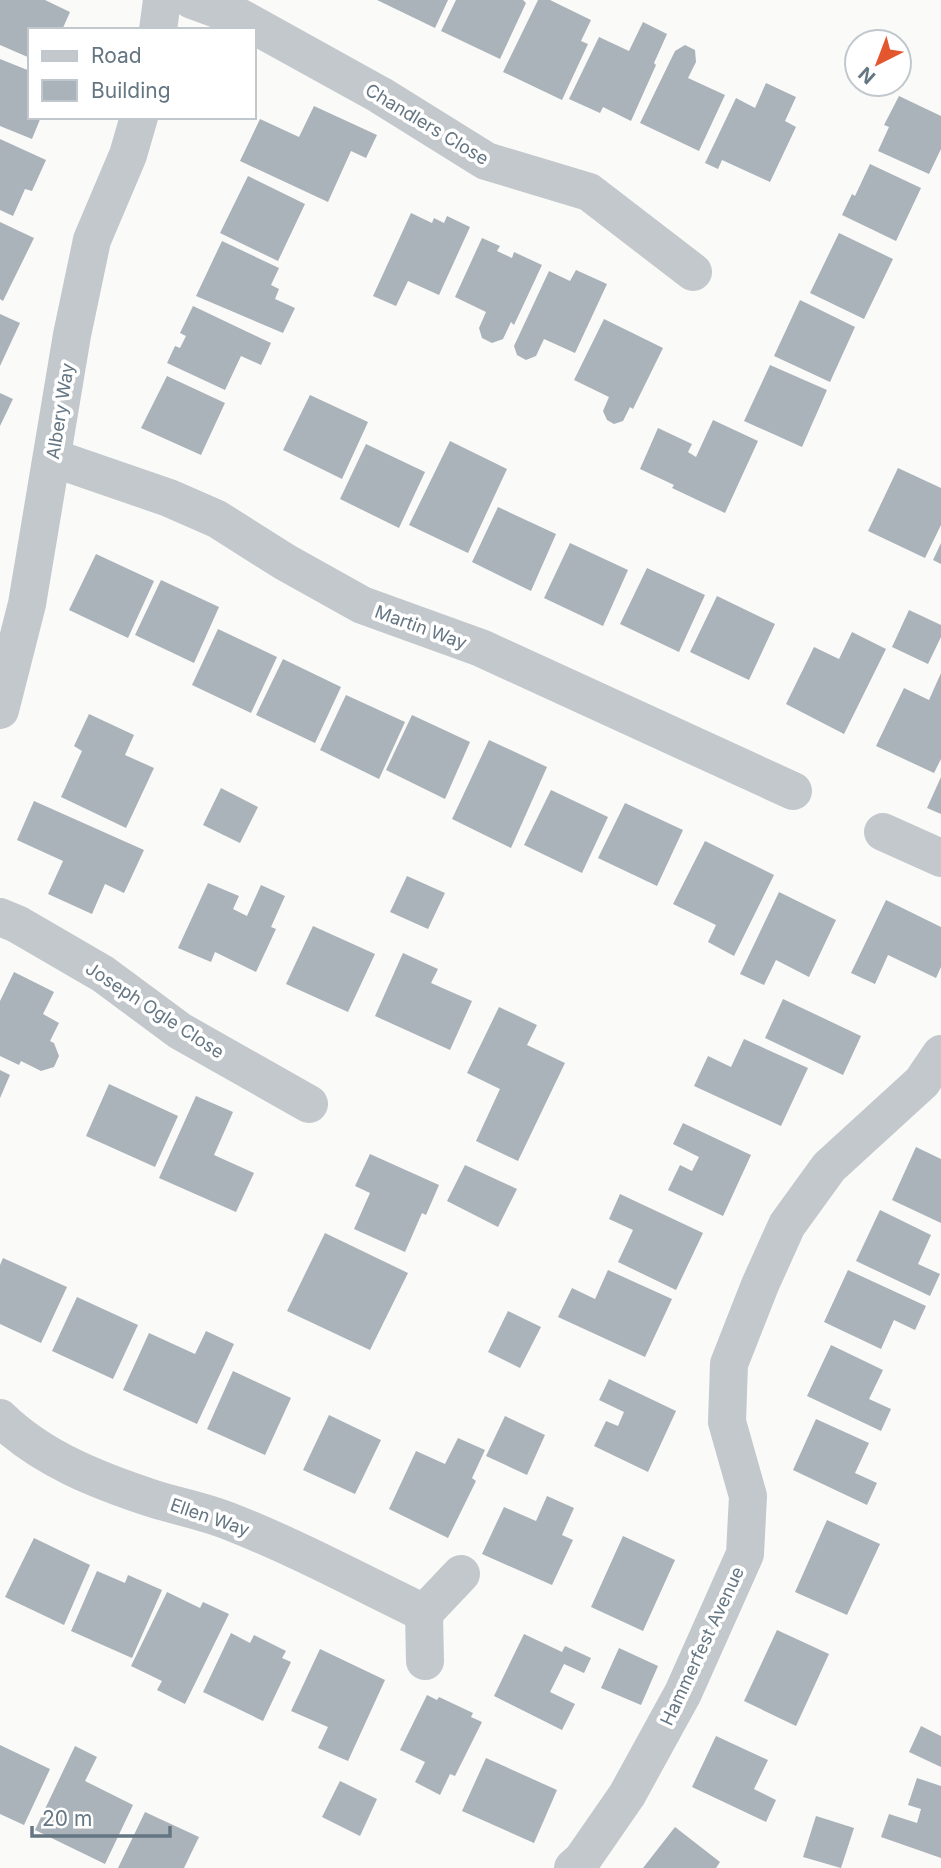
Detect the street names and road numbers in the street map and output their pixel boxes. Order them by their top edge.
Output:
street label: Chandlers Close [362,79,492,169]
street label: Albery Way [42,361,78,461]
street label: Martin Way [372,601,470,653]
street label: Joseph Ogle Close [82,957,228,1063]
street label: Ellen Way [168,1494,252,1540]
street label: Hammerfest Avenue [656,1563,748,1729]

